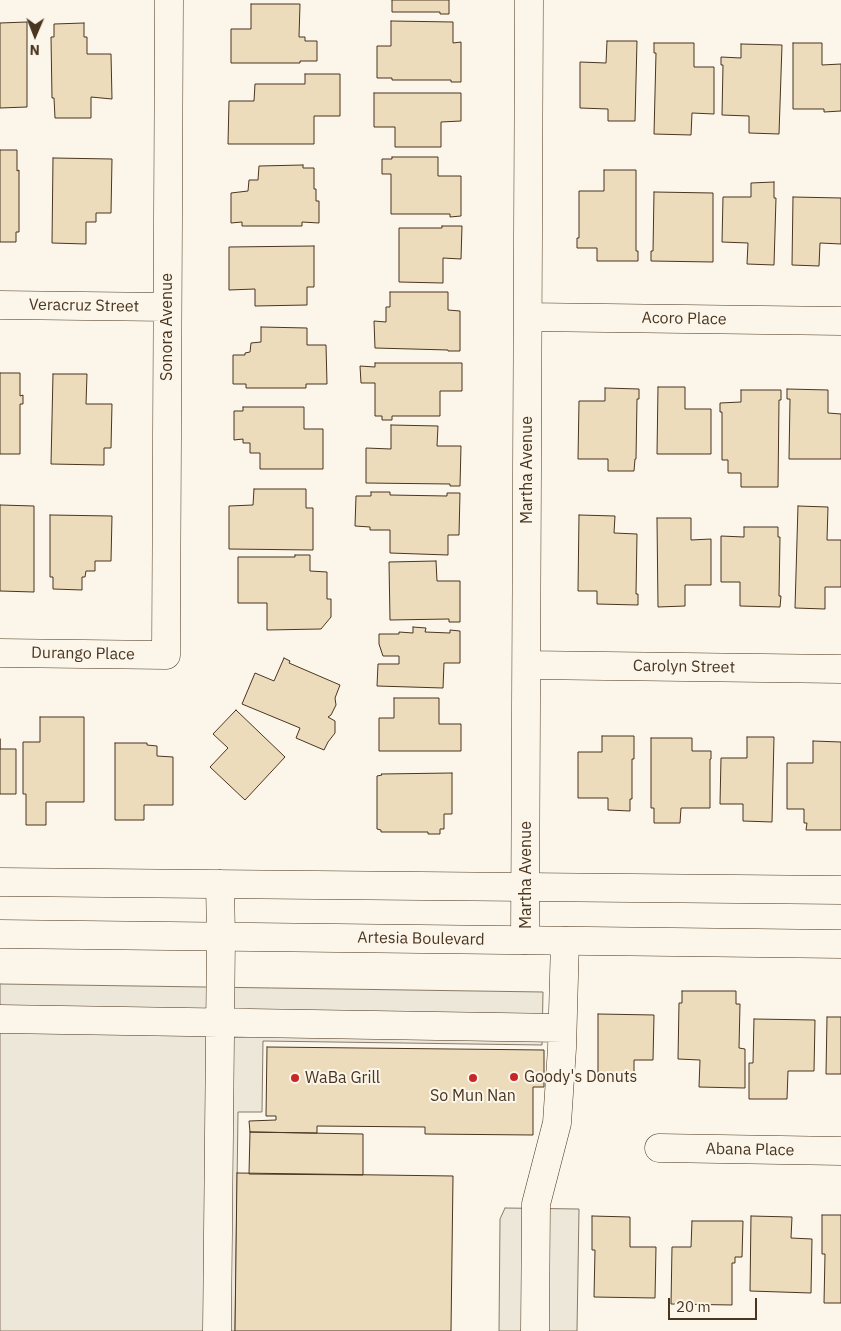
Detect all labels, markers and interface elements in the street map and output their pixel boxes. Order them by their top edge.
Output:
north arrow [10,10,60,60]
text: N [30,41,40,59]
street label: Sonora Avenue [157,273,177,381]
street label: Veracruz Street [29,295,139,317]
street label: Acoro Place [641,309,727,329]
street label: Martha Avenue [517,416,537,524]
street label: Durango Place [31,643,135,665]
street label: Carolyn Street [633,657,735,677]
street label: Martha Avenue [516,821,536,929]
street label: Artesia Boulevard [357,928,485,950]
place label: Goody's Donuts [524,1067,637,1087]
place label: WaBa Grill [305,1068,380,1088]
marker: Goody's Donuts [508,1071,520,1083]
marker: WaBa Grill [289,1072,301,1084]
marker: So Mun Nan [467,1072,479,1084]
place label: So Mun Nan [430,1086,516,1106]
street label: Abana Place [705,1140,795,1160]
scale bar [671,1288,760,1320]
text: 20 m [676,1297,711,1316]

